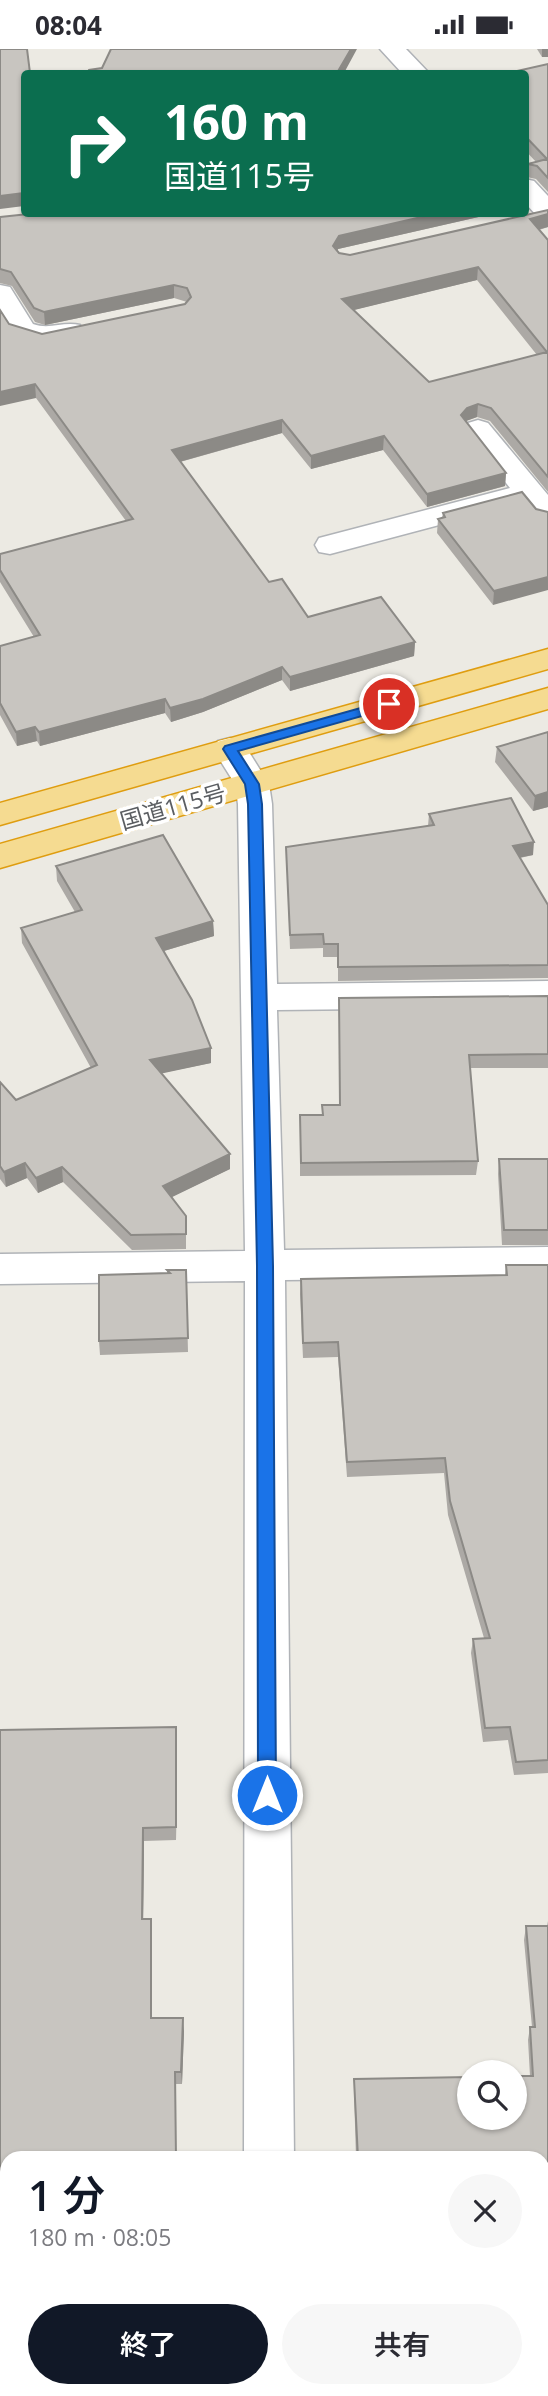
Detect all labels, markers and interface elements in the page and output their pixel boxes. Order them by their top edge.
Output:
text: 08:04 [35,7,102,43]
text: 160 m [164,88,309,154]
icon: right [49,98,140,189]
text: 国道115号 [164,154,315,197]
pin [359,674,419,734]
icon: arrive [370,685,408,723]
street label: 国道115号 [116,776,229,836]
position arrow [230,1758,304,1832]
map controls [457,2060,527,2130]
button: search [457,2060,527,2130]
text: 1 分 [28,2166,105,2223]
button: close [448,2174,522,2248]
text: 180 m · 08:05 [28,2221,171,2253]
button: 終了 [28,2304,268,2384]
button: 共有 [282,2304,522,2384]

